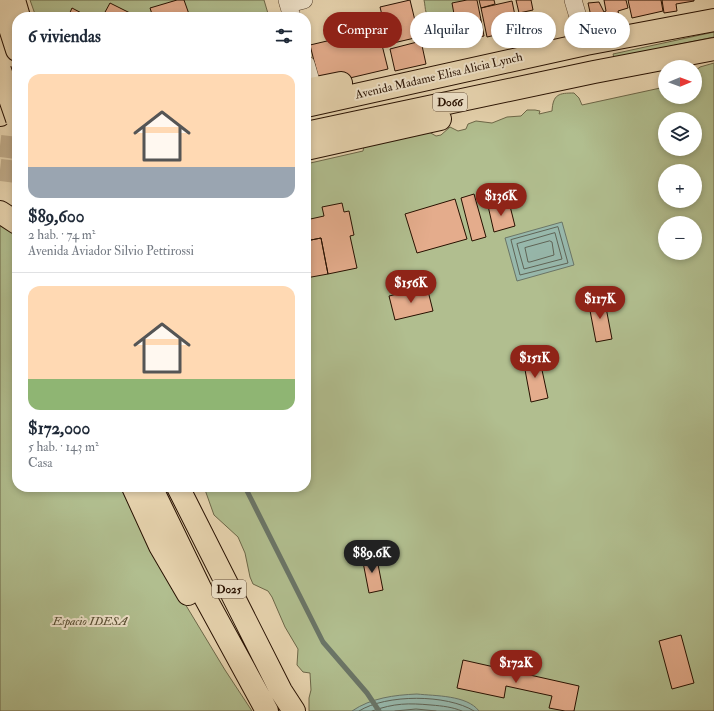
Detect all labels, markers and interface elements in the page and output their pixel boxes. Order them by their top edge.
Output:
chip: Comprar [323,12,402,48]
chip: Alquilar [410,12,483,48]
chip: Filtros [491,12,556,48]
chip: Nuevo [564,12,630,48]
icon: filters [273,25,295,47]
text: 6 viviendas [28,26,101,47]
street label: Avenida Madame Elisa Alicia Lynch [353,49,525,103]
north arrow [658,60,702,104]
map controls [658,60,702,260]
road number: D066 [433,93,467,111]
icon: home [126,100,198,172]
button: layers [658,112,702,156]
button: + [658,164,702,208]
pin: $136K [473,183,529,217]
text: $136K [485,188,517,204]
text: $89,600 [28,206,84,227]
button: − [658,216,702,260]
text: 2 hab. · 74 m² [28,227,96,243]
text: Avenida Aviador Silvio Pettirossi [28,243,194,259]
pin: $156K [383,270,439,304]
text: $156K [394,275,428,291]
pin: $117K [572,286,628,320]
text: $117K [584,291,616,307]
icon: home [126,312,198,384]
pin: $151K [507,345,563,379]
text: $151K [519,350,551,366]
text: $172,000 [28,418,90,439]
text: 5 hab. · 143 m² [28,439,99,455]
text: Casa [28,455,53,471]
pin: $89.6K [339,540,405,574]
text: $89.6K [353,545,391,561]
road number: D025 [212,580,246,598]
park label: Espacio IDESA [51,614,128,629]
pin: $172K [488,650,544,684]
text: $172K [499,655,533,671]

